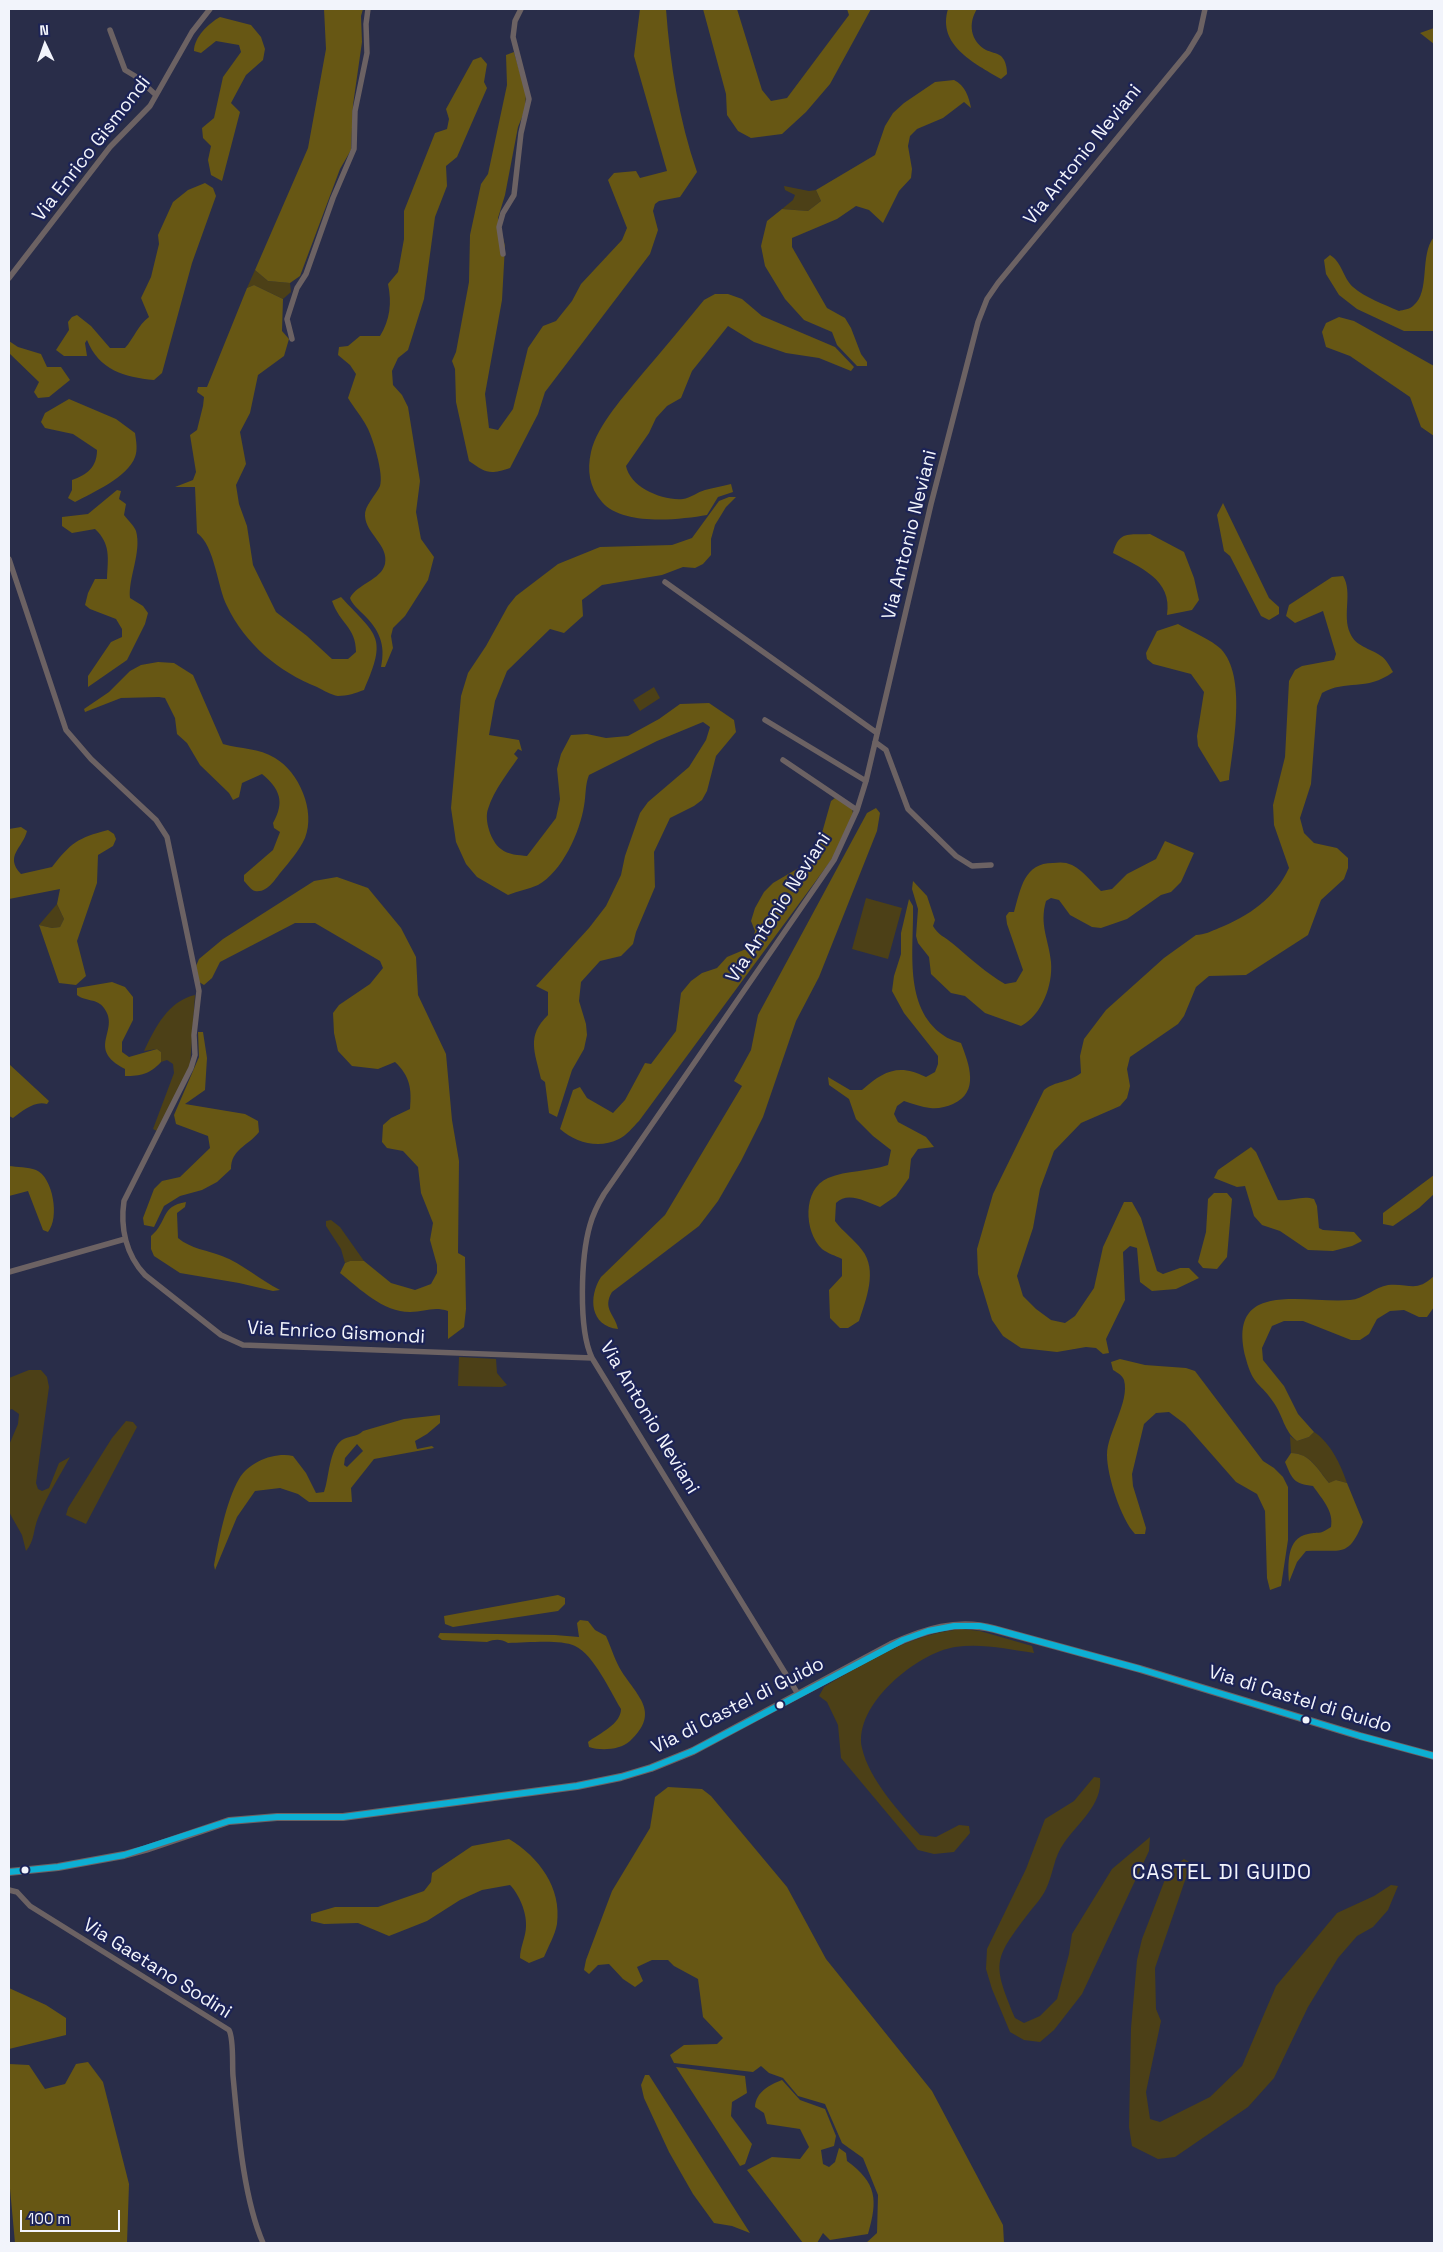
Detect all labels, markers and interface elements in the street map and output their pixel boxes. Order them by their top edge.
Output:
north arrow [20,20,70,70]
text: N [39,21,49,39]
street label: Via Enrico Gismondi [28,72,156,226]
street label: Via Antonio Neviani [1019,80,1147,230]
street label: Via Antonio Neviani [878,448,942,622]
street label: Via Antonio Neviani [722,829,836,987]
street label: Via Enrico Gismondi [246,1317,426,1349]
street label: Via Antonio Neviani [594,1337,704,1499]
street label: Via di Castel di Guido [648,1653,828,1759]
street label: Via di Castel di Guido [1206,1661,1394,1739]
unlabelled marker [775,1700,785,1710]
unlabelled marker [1301,1715,1311,1725]
district label: CASTEL DI GUIDO [1130,1860,1314,1886]
unlabelled marker [20,1865,30,1875]
street label: Via Gaetano Sodini [79,1914,235,2024]
scale bar [22,2200,122,2232]
text: 100 m [28,2209,70,2228]

